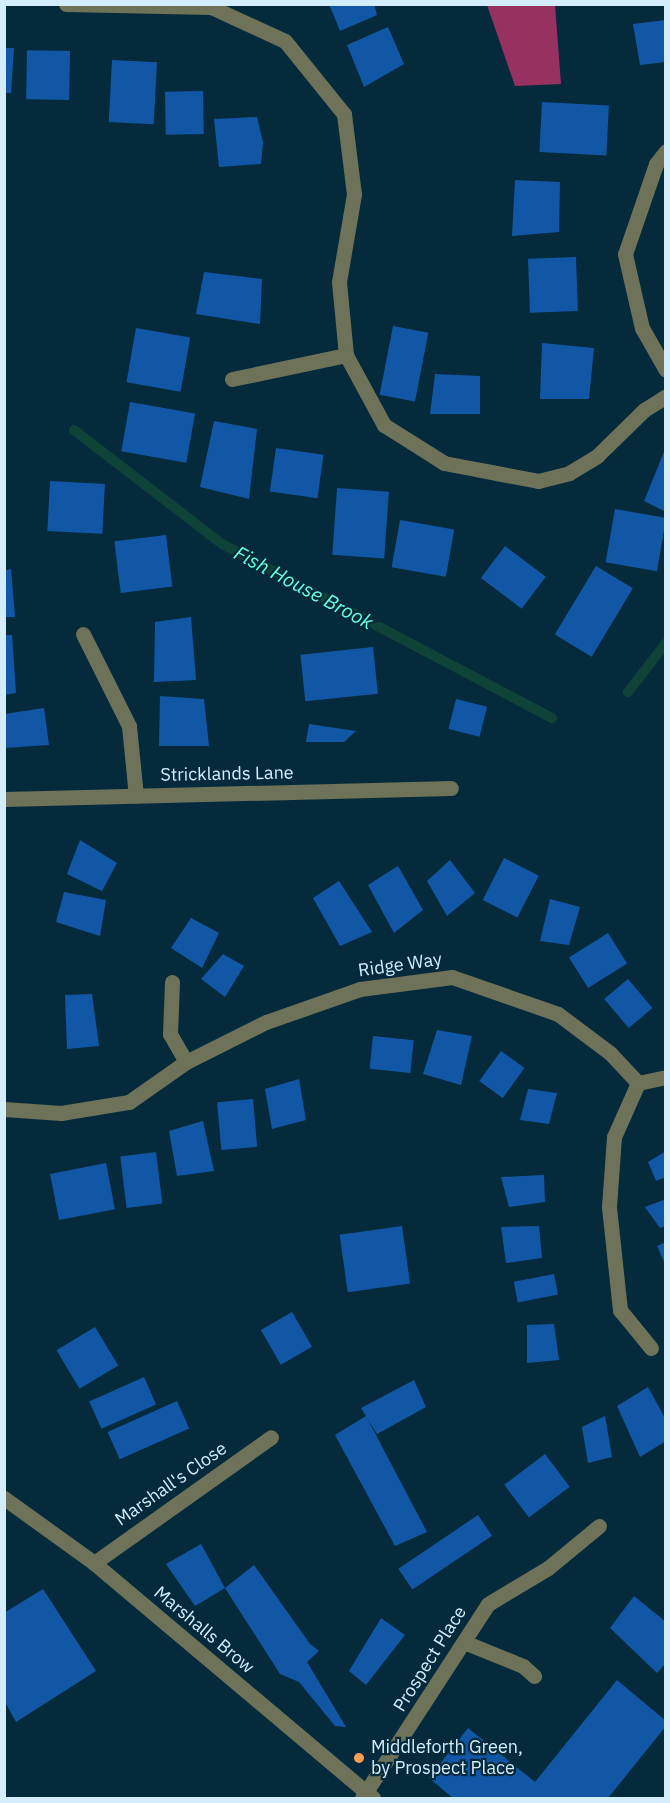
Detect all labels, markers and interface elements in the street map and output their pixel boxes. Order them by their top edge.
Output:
water label: Fish House Brook [230,540,378,634]
street label: Stricklands Lane [160,762,294,786]
street label: Ridge Way [357,948,443,982]
street label: Marshall's Close [111,1437,231,1531]
street label: Marshalls Brow [149,1582,259,1678]
street label: Prospect Place [389,1602,471,1716]
place label: Middleforth Green, by Prospect Place [371,1737,523,1780]
marker: Middleforth Green, by Prospect Place [352,1751,366,1765]

